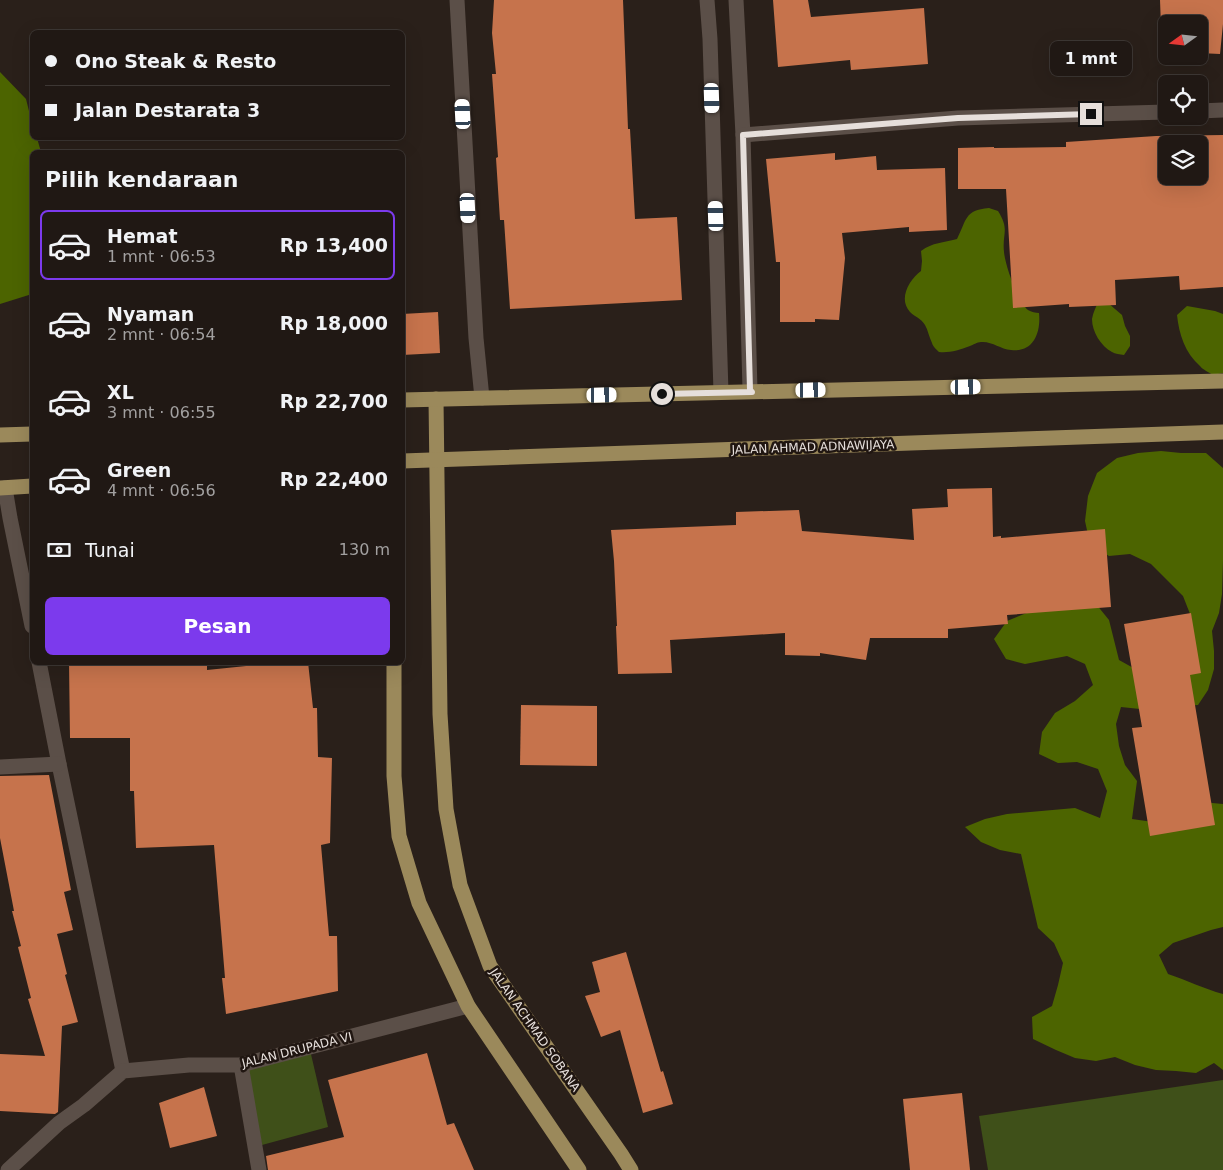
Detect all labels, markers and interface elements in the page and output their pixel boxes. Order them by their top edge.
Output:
north arrow [1158,15,1208,65]
map controls [1158,15,1208,185]
callout: 1 mnt [1050,42,1132,76]
text: 1 mnt [1065,49,1117,68]
text: Ono Steak & Resto [75,50,276,72]
button: locate [1158,75,1208,125]
car [703,83,720,113]
text: Jalan Destarata 3 [75,99,260,121]
car [454,99,471,129]
route end [1080,103,1102,125]
button: layers [1158,135,1208,185]
text: Pilih kendaraan [45,167,239,192]
car [459,193,476,223]
car [707,201,724,231]
icon: car [47,223,92,268]
text: Hemat [107,225,178,247]
text: Rp 13,400 [280,234,388,256]
text: 1 mnt · 06:53 [107,247,216,266]
icon: car [47,301,92,346]
text: Nyaman [107,303,194,325]
text: Rp 18,000 [280,312,388,334]
text: 2 mnt · 06:54 [107,325,216,344]
icon: car [47,379,92,424]
car [950,379,981,395]
text: XL [107,381,134,403]
car [795,382,826,398]
route start [651,383,673,405]
car [586,387,617,403]
text: Rp 22,700 [280,390,388,412]
text: 3 mnt · 06:55 [107,403,216,422]
street label: JALAN AHMAD ADNAWIJAYA [730,437,895,457]
icon: car [47,457,92,502]
text: Green [107,459,171,481]
text: Rp 22,400 [280,468,388,490]
text: 4 mnt · 06:56 [107,481,216,500]
icon: cash [45,536,73,564]
text: Tunai [85,539,135,561]
text: 130 m [339,540,390,559]
button: Pesan [45,597,390,655]
street label: JALAN ACHMAD SOBANA [486,965,583,1095]
street label: JALAN DRUPADA VI [239,1029,354,1071]

